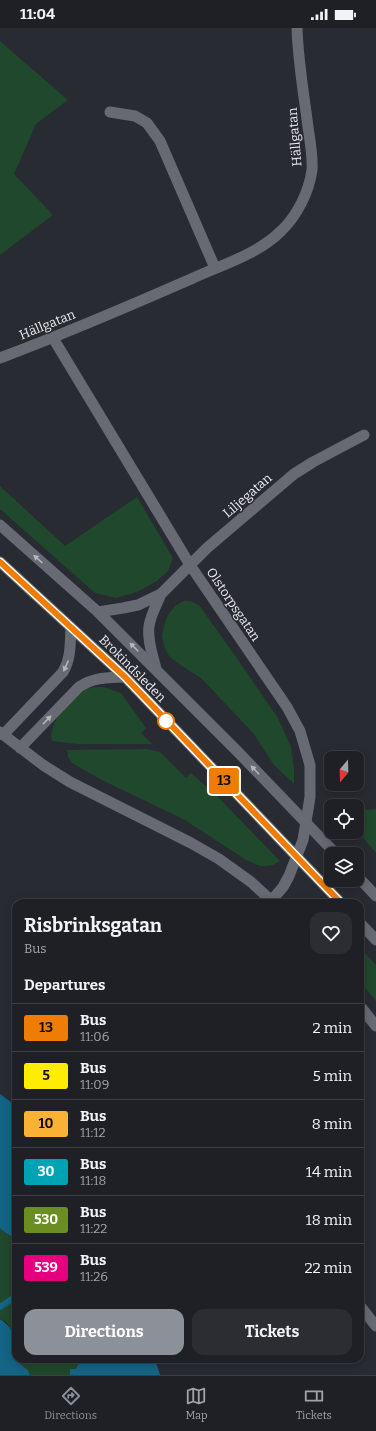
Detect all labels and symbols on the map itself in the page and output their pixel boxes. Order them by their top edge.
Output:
street label: Hällgatan [284,106,305,167]
street label: Hällgatan [17,306,78,342]
street label: Liljegatan [220,470,275,521]
one-way arrow [34,555,43,564]
street label: Olstorpsgatan [204,565,264,644]
street label: Brokindsleden [96,632,170,705]
one-way arrow [129,642,139,652]
one-way arrow [63,660,69,672]
unlabelled marker [157,712,175,730]
one-way arrow [42,715,52,725]
north arrow [324,751,364,791]
one-way arrow [250,765,260,775]
line badge: 13 [206,768,242,794]

